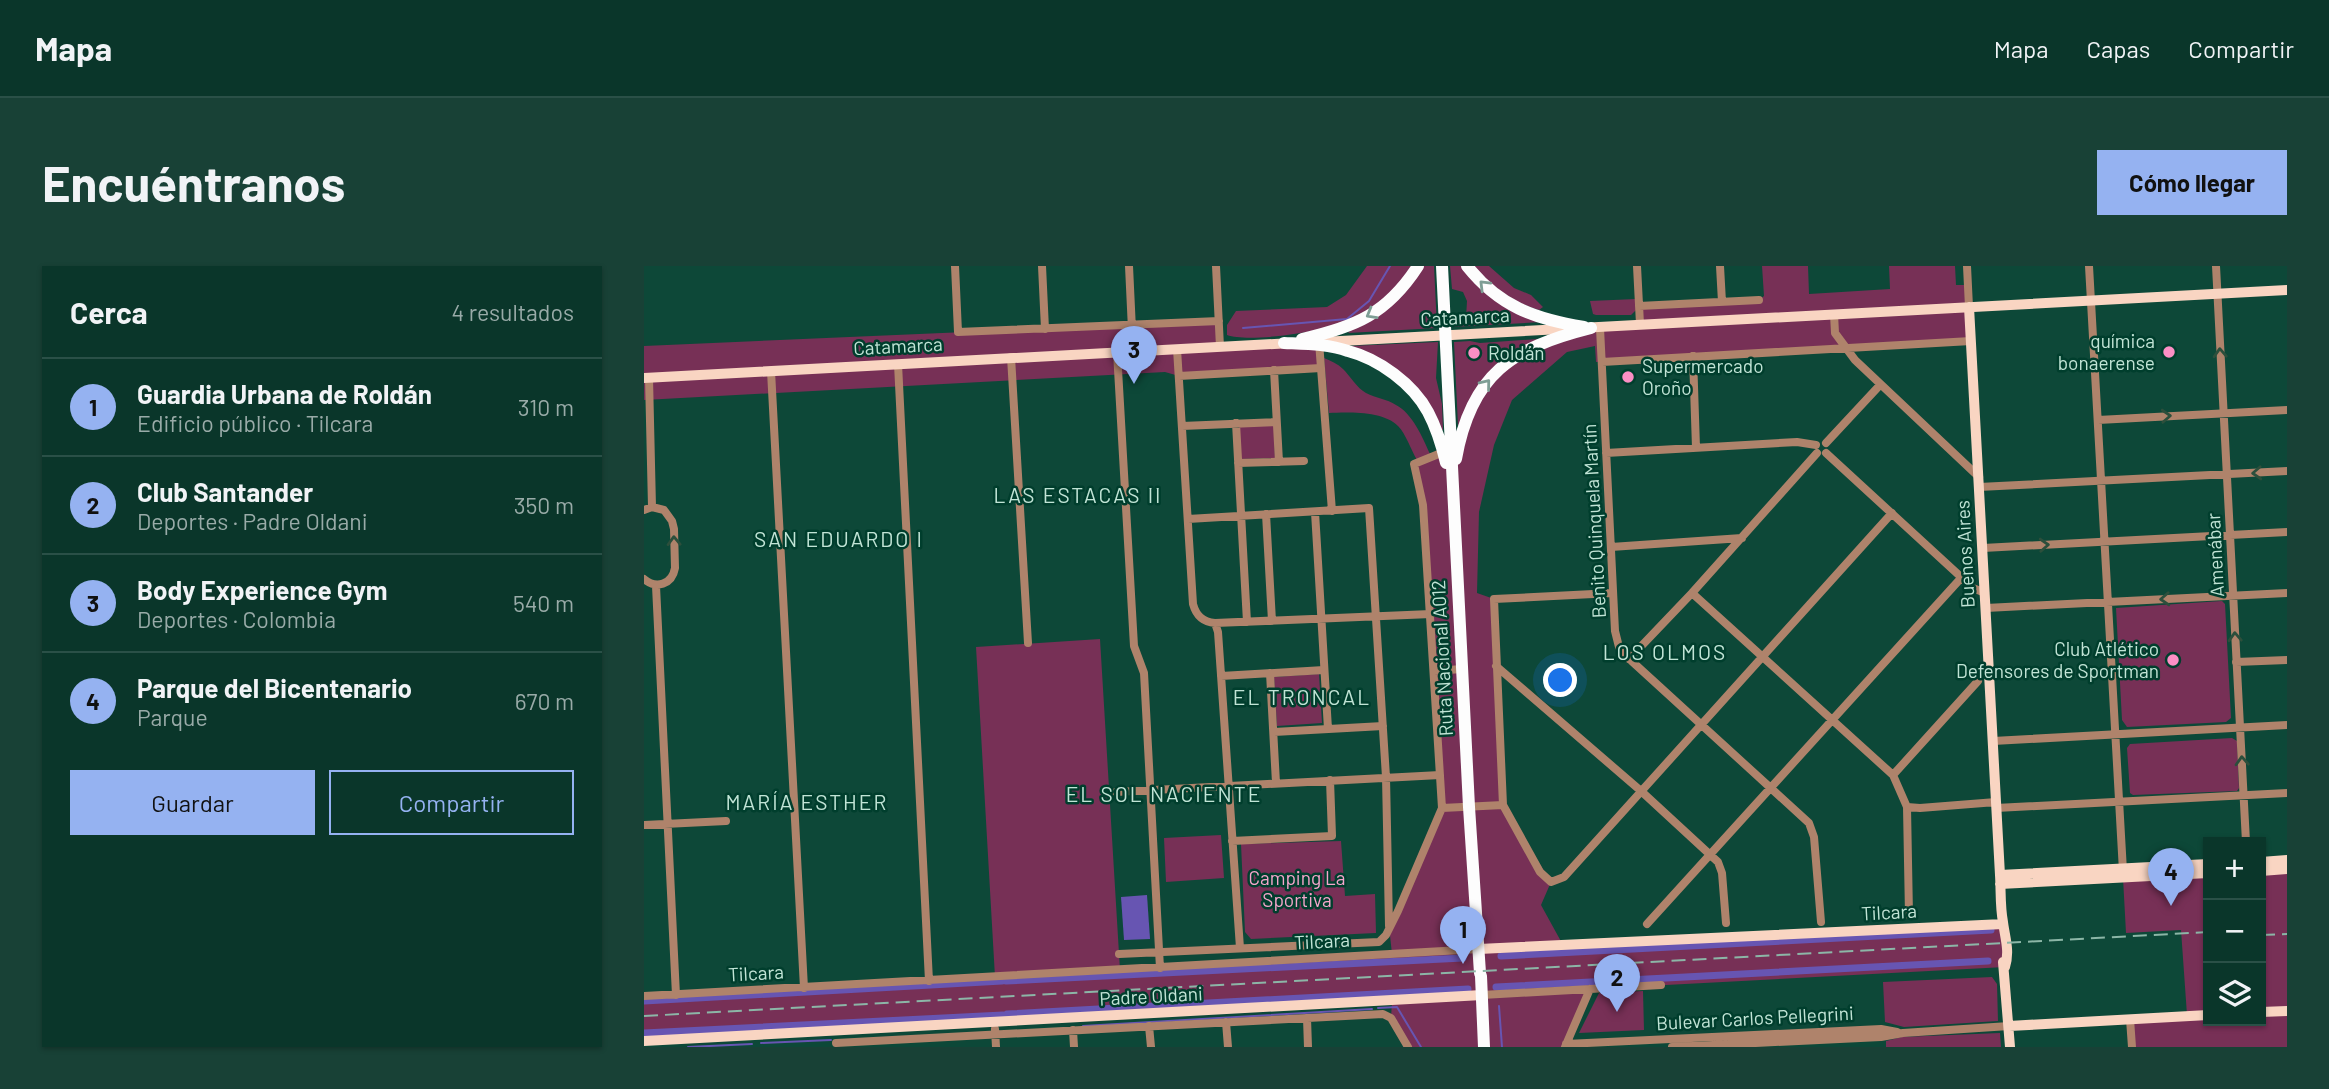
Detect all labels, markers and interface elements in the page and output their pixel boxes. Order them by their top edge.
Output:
text: Mapa [35,28,112,68]
text: Mapa [1994,34,2049,63]
text: Capas [2087,34,2150,63]
text: Compartir [2188,34,2294,63]
button: Cómo llegar [2097,150,2287,215]
text: Encuéntranos [42,153,345,212]
one-way arrow [1480,280,1493,293]
text: Cerca [70,294,148,330]
text: 4 resultados [451,298,574,326]
street label: Catamarca [1420,303,1510,330]
one-way arrow [1366,306,1378,319]
pin: 3 [1111,326,1157,384]
place label: química bonaerense [2058,329,2155,374]
street label: Catamarca [853,332,943,359]
place label: Roldán [1488,341,1545,364]
marker: química bonaerense [2161,344,2177,360]
marker: Roldán [1466,345,1482,361]
one-way arrow [2213,348,2228,359]
place label: Supermercado Oroño [1642,354,1764,399]
marker: Supermercado Oroño [1620,369,1636,385]
text: Guardia Urbana de Roldán [137,378,432,409]
one-way arrow [1478,380,1491,392]
text: 1 [89,393,97,421]
text: 310 m [518,393,574,421]
text: Edificio público · Tilcara [137,409,373,437]
one-way arrow [2161,409,2172,424]
street label: Benito Quinquela Martín [1577,423,1610,619]
one-way arrow [2251,465,2262,480]
text: Club Santander [137,476,313,507]
district label: LAS ESTACAS II [993,482,1163,507]
text: 2 [87,491,99,519]
text: 350 m [514,491,574,519]
street label: Buenos Aires [1950,500,1979,608]
text: Deportes · Padre Oldani [137,507,368,535]
street label: Amenábar [2201,512,2228,598]
district label: SAN EDUARDO I [754,526,924,551]
one-way arrow [667,536,682,547]
one-way arrow [2039,537,2050,552]
text: Body Experience Gym [137,574,388,605]
street label: Ruta Nacional A012 [1426,579,1457,737]
text: 3 [87,589,99,617]
text: 540 m [513,589,574,617]
one-way arrow [2159,591,2170,606]
text: Deportes · Colombia [137,605,336,633]
one-way arrow [2228,631,2243,642]
place label: Club Atlético Defensores de Sportman [1956,637,2159,682]
district label: LOS OLMOS [1603,639,1727,664]
marker: Club Atlético Defensores de Sportman [2165,652,2181,668]
your location [1543,663,1577,697]
text: Parque del Bicentenario [137,672,412,703]
district label: EL TRONCAL [1233,684,1371,709]
text: 4 [86,687,100,715]
text: 670 m [515,687,574,715]
text: Parque [137,703,208,731]
one-way arrow [2234,755,2249,766]
button: Guardar [70,770,315,835]
button: Compartir [329,770,574,835]
district label: EL SOL NACIENTE [1066,781,1262,806]
district label: MARÍA ESTHER [726,789,888,814]
map controls [2203,837,2266,1026]
button: + [2203,837,2266,900]
pin: 4 [2148,848,2194,906]
park label: Camping La Sportiva [1249,866,1345,911]
street label: Tilcara [1860,899,1918,924]
button: − [2203,900,2266,963]
pin: 1 [1440,906,1486,964]
street label: Tilcara [1293,928,1351,953]
pin: 2 [1594,954,1640,1012]
street label: Tilcara [727,960,785,985]
button: layers [2203,963,2266,1026]
street label: Padre Oldani [1099,981,1203,1010]
street label: Bulevar Carlos Pellegrini [1656,1001,1854,1034]

